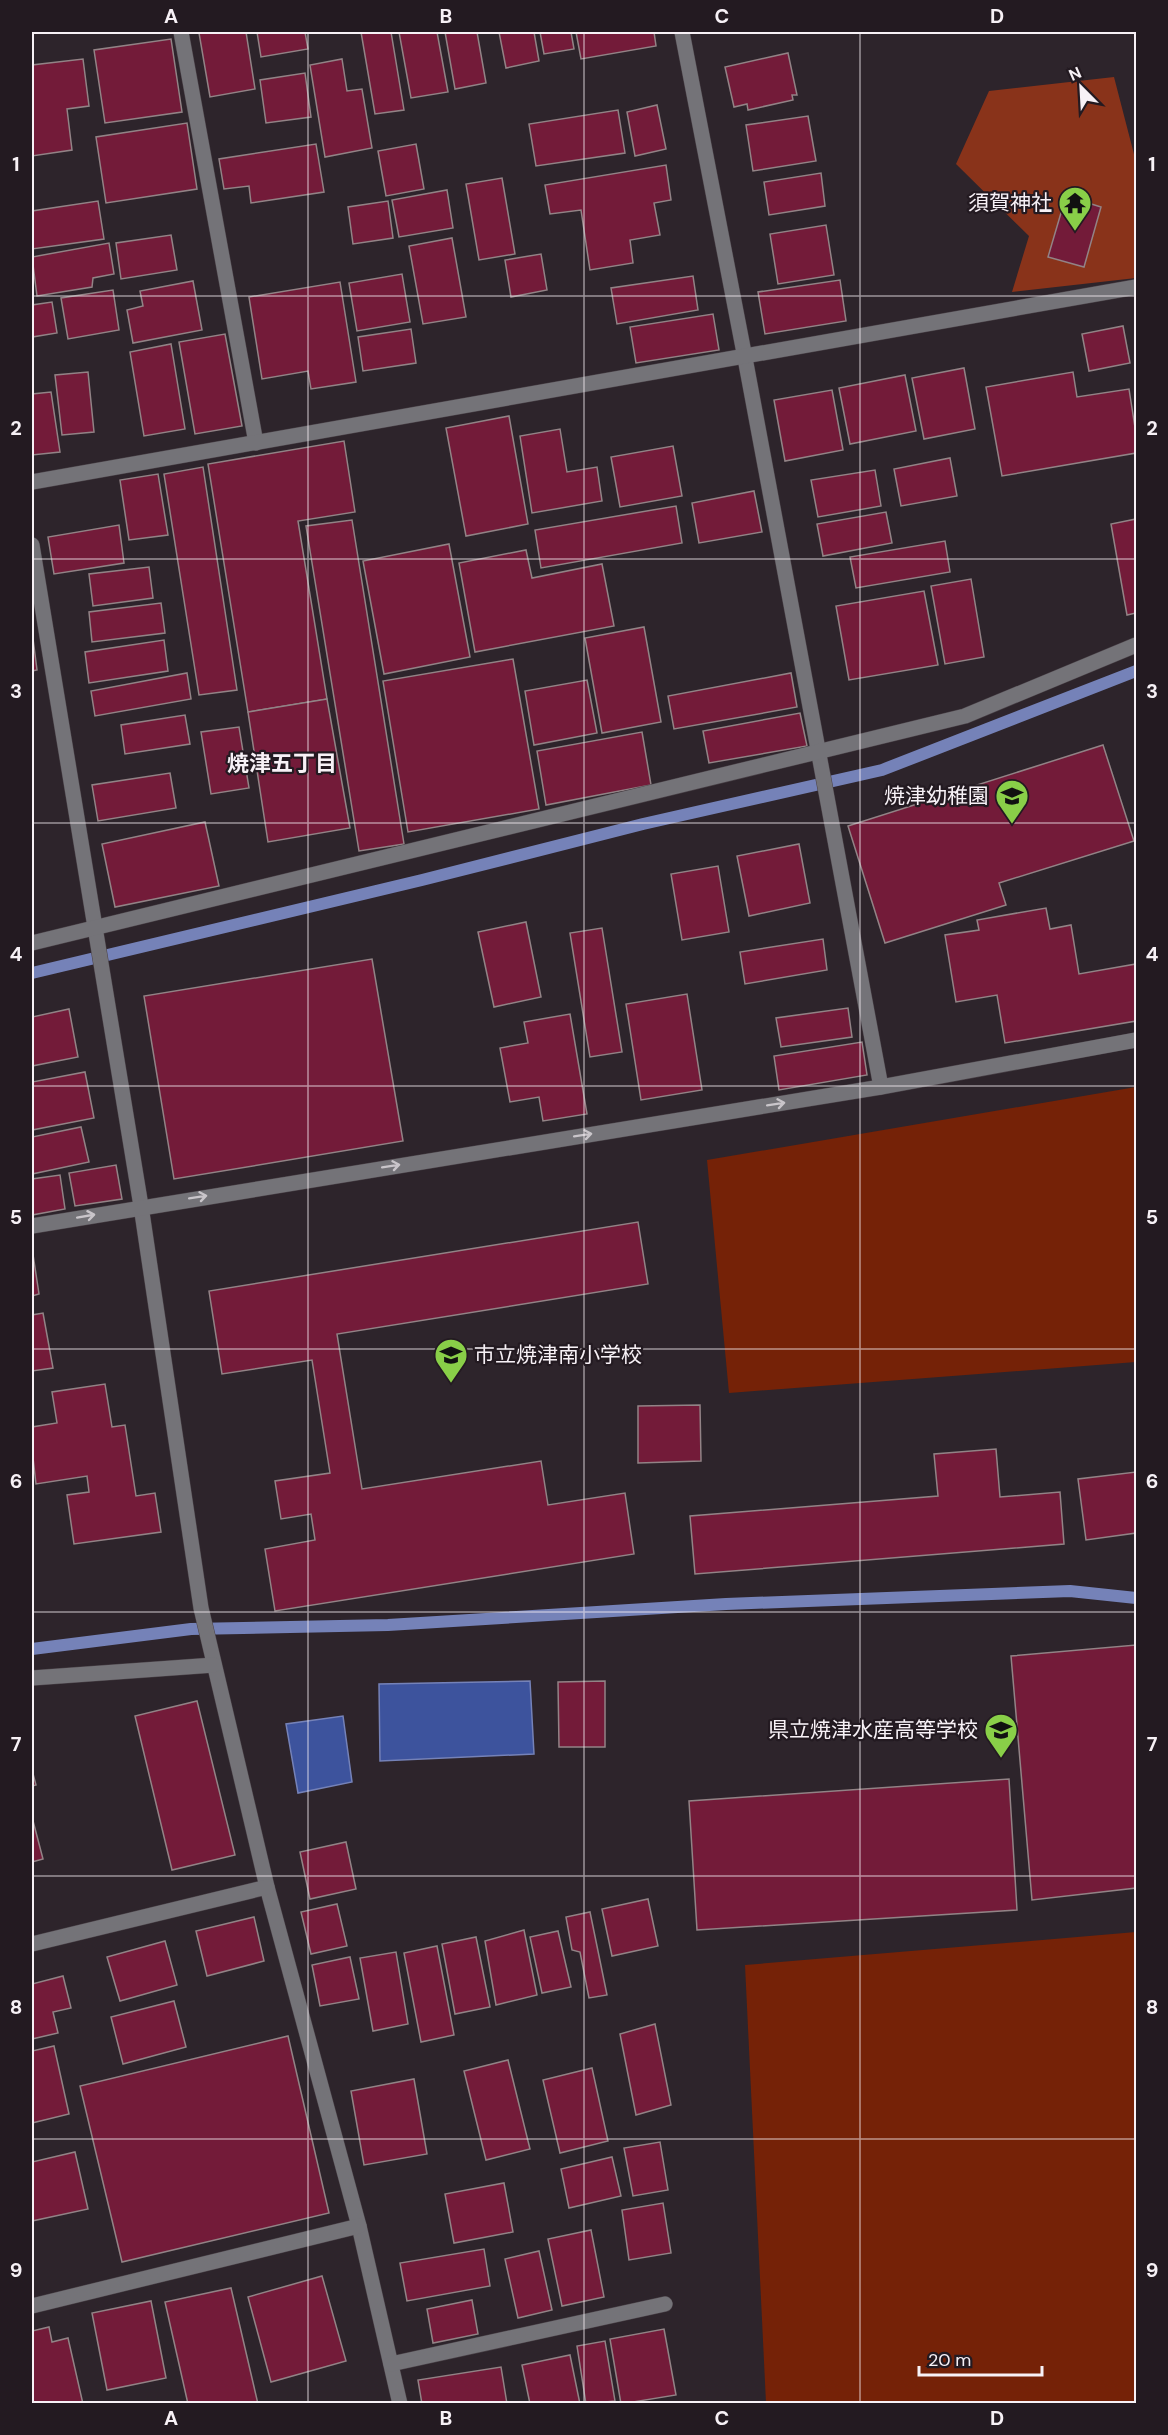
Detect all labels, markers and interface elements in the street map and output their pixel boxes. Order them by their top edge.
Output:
text: A [164,3,178,29]
text: B [440,3,452,29]
text: C [715,3,729,29]
text: D [990,3,1004,29]
north arrow [1051,57,1111,117]
text: N [1066,62,1085,86]
text: 1 [12,151,20,177]
text: 1 [1148,151,1156,177]
temple icon: 須賀神社 [1057,185,1093,232]
place label: 須賀神社 [968,189,1052,217]
text: 2 [10,415,22,441]
text: 2 [1146,415,1158,441]
text: 3 [10,678,22,704]
text: 3 [1146,678,1158,704]
district label: 焼津五丁目 [227,749,337,778]
school or university icon: 焼津幼稚園 [994,778,1030,825]
place label: 焼津幼稚園 [884,782,989,810]
text: 4 [10,941,23,967]
text: 4 [1146,941,1159,967]
one-way arrow [766,1098,785,1109]
one-way arrow [573,1129,593,1140]
one-way arrow [381,1160,400,1171]
one-way arrow [188,1191,208,1202]
text: 5 [10,1204,22,1230]
text: 5 [1146,1204,1158,1230]
one-way arrow [76,1210,95,1221]
school or university icon: 市立焼津南小学校 [433,1337,469,1384]
place label: 市立焼津南小学校 [474,1341,642,1369]
text: 6 [10,1468,22,1494]
text: 6 [1146,1468,1158,1494]
school or university icon: 県立焼津水産高等学校 [983,1712,1019,1759]
place label: 県立焼津水産高等学校 [768,1716,978,1744]
text: 7 [11,1731,22,1757]
text: 7 [1147,1731,1158,1757]
text: 8 [10,1994,22,2020]
text: 8 [1146,1994,1158,2020]
text: 9 [10,2257,22,2283]
text: 9 [1146,2257,1158,2283]
scale bar [919,2339,1042,2377]
text: 20 m [928,2348,971,2372]
text: A [164,2405,178,2431]
text: B [440,2405,452,2431]
text: C [715,2405,729,2431]
text: D [990,2405,1004,2431]

